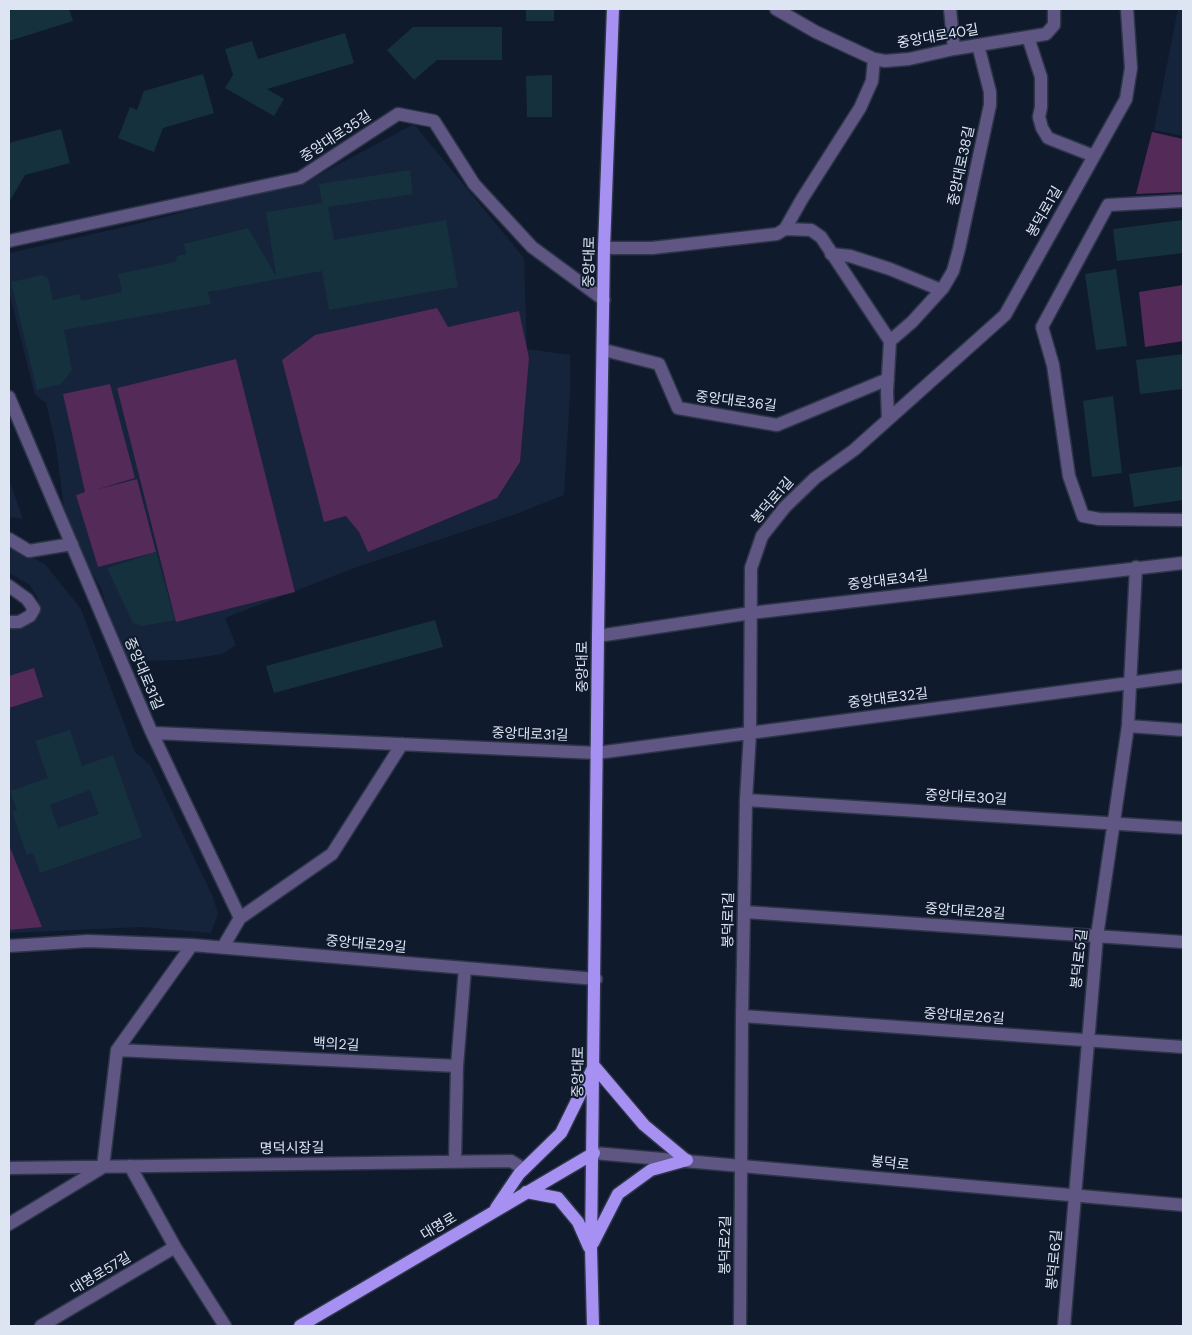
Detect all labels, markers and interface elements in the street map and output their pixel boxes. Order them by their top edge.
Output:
street label: 중앙대로40길 [896,22,980,52]
street label: 중앙대로35길 [297,108,375,166]
street label: 중앙대로38길 [945,125,979,207]
street label: 봉덕로1길 [1024,184,1066,240]
street label: 중앙대로 [581,236,599,288]
street label: 중앙대로36길 [695,389,777,415]
street label: 봉덕로1길 [748,474,798,528]
street label: 중앙대로34길 [847,568,929,594]
street label: 중앙대로31길 [120,635,166,713]
street label: 중앙대로 [575,641,591,693]
street label: 중앙대로32길 [847,686,929,712]
street label: 중앙대로31길 [491,725,569,745]
street label: 중앙대로30길 [924,787,1008,809]
street label: 봉덕로1길 [720,892,738,948]
street label: 중앙대로28길 [924,901,1006,923]
street label: 봉덕로5길 [1069,928,1091,990]
street label: 중앙대로29길 [325,933,407,957]
street label: 중앙대로26길 [923,1006,1005,1028]
street label: 백의2길 [312,1035,360,1055]
street label: 중앙대로 [570,1046,588,1098]
street label: 명덕시장길 [260,1140,324,1158]
street label: 봉덕로 [870,1154,910,1174]
street label: 대명로 [418,1210,460,1244]
street label: 봉덕로2길 [717,1215,735,1275]
street label: 봉덕로6길 [1044,1229,1066,1291]
street label: 대명로57길 [68,1249,134,1299]

